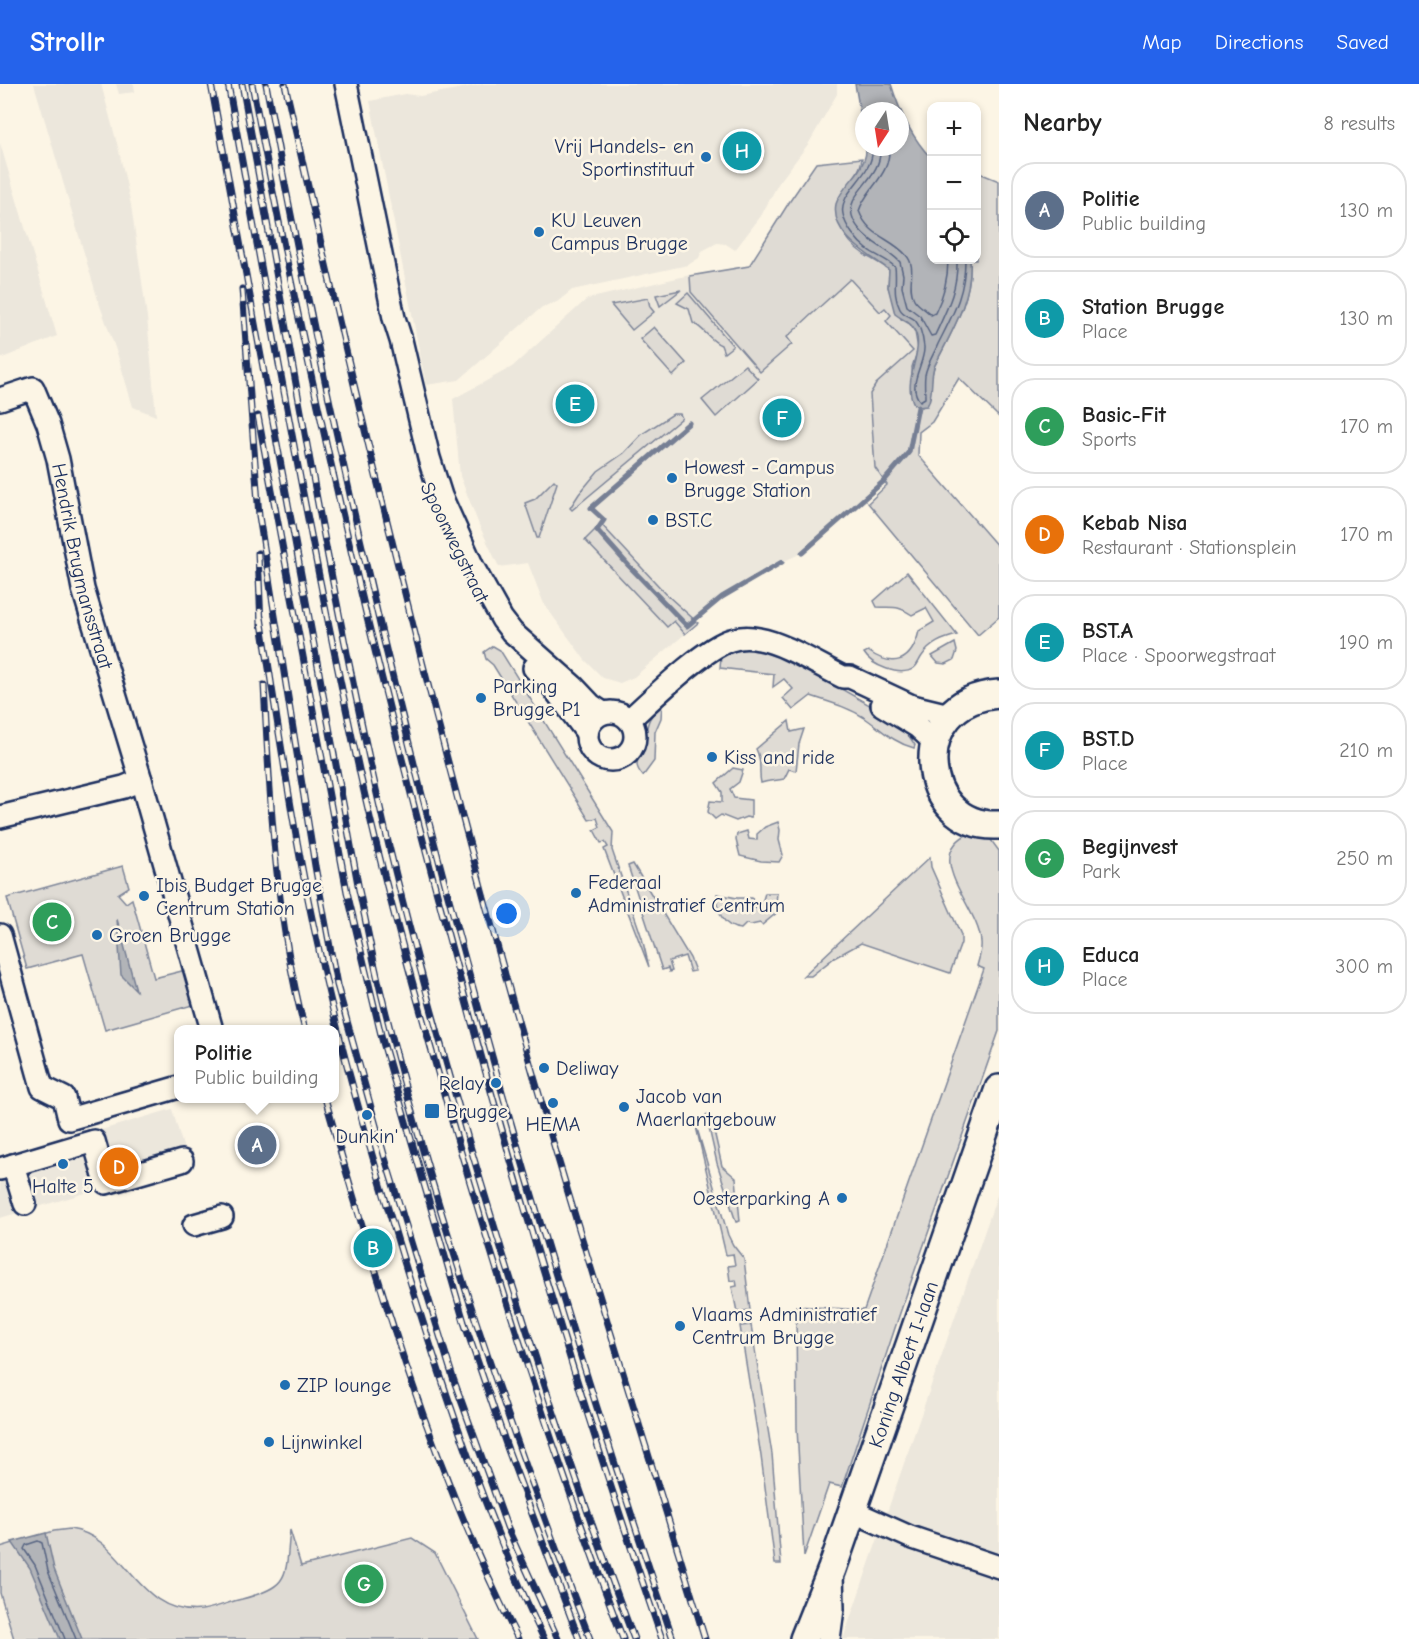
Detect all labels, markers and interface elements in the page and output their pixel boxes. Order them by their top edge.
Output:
text: Strollr [30,26,104,58]
text: Map [1142,30,1182,54]
text: Directions [1215,30,1304,54]
text: Saved [1337,30,1389,54]
north arrow [855,102,909,156]
map controls [927,102,981,264]
button: + [927,102,981,156]
text: Nearby [1023,108,1102,138]
text: 8 results [1323,112,1395,135]
pin: H [722,128,762,174]
place label: Vrij Handels- en Sportinstituut [554,135,695,181]
marker: Vrij Handels- en Sportinstituut [699,150,713,164]
button: − [927,156,981,210]
text: Politie [1082,186,1139,212]
text: A [1039,199,1050,222]
text: 130 m [1340,199,1393,222]
place label: KU Leuven Campus Brugge [551,209,688,255]
button: locate [927,210,981,264]
text: Public building [1082,212,1206,235]
marker: KU Leuven Campus Brugge [532,225,546,239]
text: Station Brugge [1082,294,1224,320]
text: B [1038,307,1051,330]
text: 130 m [1340,307,1393,330]
text: Place [1082,320,1128,343]
pin: E [556,382,594,426]
pin: F [762,396,802,440]
text: Basic-Fit [1082,402,1166,428]
text: C [1038,415,1051,438]
text: 170 m [1340,415,1393,438]
text: Sports [1082,428,1136,451]
place label: Howest - Campus Brugge Station [684,456,834,502]
street label: Hendrik Brugmansstraat [47,461,118,673]
marker: Howest - Campus Brugge Station [665,471,679,485]
street label: Spoorwegstraat [416,478,494,607]
place label: BST.C [665,509,712,532]
text: Kebab Nisa [1082,510,1188,536]
marker: BST.C [646,513,660,527]
text: D [1038,523,1051,546]
text: 170 m [1340,523,1393,546]
text: Restaurant · Stationsplein [1082,536,1297,559]
text: BST.A [1082,618,1133,644]
text: E [1039,631,1050,654]
text: 190 m [1339,631,1393,654]
text: Place · Spoorwegstraat [1082,644,1275,667]
place label: Parking Brugge P1 [493,675,581,721]
marker: Parking Brugge P1 [474,691,488,705]
text: BST.D [1082,726,1134,752]
text: F [1039,739,1050,762]
text: 210 m [1339,739,1393,762]
place label: Kiss and ride [724,746,835,769]
marker: Kiss and ride [705,750,719,764]
text: Place [1082,752,1128,775]
text: Begijnvest [1082,834,1178,860]
text: G [1037,847,1052,870]
text: 250 m [1336,847,1393,870]
text: Park [1082,860,1120,883]
place label: Federaal Administratief Centrum [588,871,785,917]
place label: Ibis Budget Brugge Centrum Station [156,874,322,920]
marker: Federaal Administratief Centrum [569,886,583,900]
marker: Ibis Budget Brugge Centrum Station [137,889,151,903]
your location [492,899,521,928]
pin: C [32,900,72,944]
place label: Groen Brugge [109,924,231,947]
marker: Groen Brugge [90,928,104,942]
text: Educa [1082,942,1139,968]
text: H [1037,955,1052,978]
text: 300 m [1335,955,1393,978]
text: Place [1082,968,1128,991]
popup [174,1025,339,1103]
text: Politie [195,1040,252,1066]
place label: Deliway [556,1057,618,1080]
marker: Deliway [537,1061,551,1075]
text: Public building [195,1066,319,1089]
place label: Relay [439,1072,484,1095]
marker: Relay [489,1076,503,1090]
place label: Jacob van Maerlantgebouw [636,1085,776,1131]
marker: HEMA [546,1096,560,1110]
place label: Brugge [446,1100,508,1123]
marker: Jacob van Maerlantgebouw [617,1100,631,1114]
marker: Brugge [423,1102,441,1120]
marker: Dunkin' [360,1108,374,1122]
place label: HEMA [526,1113,581,1136]
pin: A [238,1122,276,1168]
place label: Dunkin' [335,1125,399,1148]
pin: D [100,1144,138,1190]
marker: Halte 5 [56,1157,70,1171]
place label: Halte 5 [32,1175,94,1198]
place label: Oesterparking A [693,1187,830,1210]
marker: Oesterparking A [835,1191,849,1205]
pin: B [354,1226,392,1270]
street label: Koning Albert I-laan [864,1278,943,1451]
place label: Vlaams Administratief Centrum Brugge [692,1303,877,1349]
marker: Vlaams Administratief Centrum Brugge [673,1319,687,1333]
place label: ZIP lounge [297,1374,391,1397]
marker: ZIP lounge [278,1378,292,1392]
place label: Lijnwinkel [281,1431,363,1454]
marker: Lijnwinkel [262,1435,276,1449]
pin: G [344,1562,384,1606]

